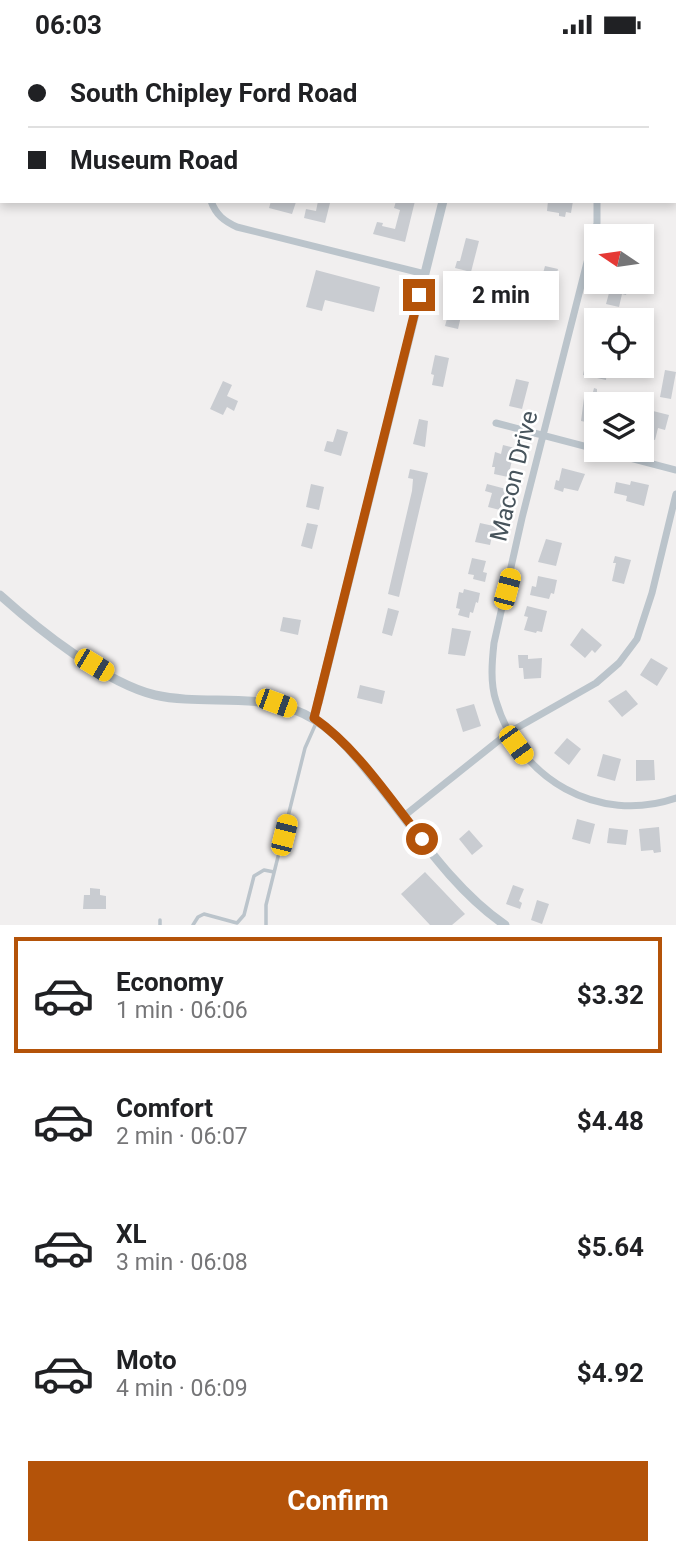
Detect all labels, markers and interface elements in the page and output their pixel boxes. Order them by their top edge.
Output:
text: 06:03 [35,10,102,40]
text: South Chipley Ford Road [70,78,357,108]
text: Museum Road [70,145,238,175]
north arrow [584,224,654,294]
map controls [584,224,654,462]
callout: 2 min [444,271,559,319]
route end [403,279,435,311]
text: 2 min [472,282,530,309]
button: locate [584,308,654,378]
button: layers [584,392,654,462]
street label: Macon Drive [484,408,544,544]
car [492,566,523,612]
car [71,645,118,685]
car [253,686,300,720]
car [496,722,537,768]
car [269,812,300,858]
route start [406,823,438,855]
icon: car [32,964,95,1027]
text: Economy [116,967,223,997]
text: $3.32 [577,980,644,1010]
text: 1 min · 06:06 [116,997,248,1024]
icon: car [32,1090,95,1153]
text: Comfort [116,1093,213,1123]
text: $4.48 [577,1106,644,1136]
text: 2 min · 06:07 [116,1123,248,1150]
icon: car [32,1216,95,1279]
text: XL [116,1219,147,1249]
text: $5.64 [577,1232,644,1262]
text: 3 min · 06:08 [116,1249,248,1276]
icon: car [32,1342,95,1405]
text: Moto [116,1345,177,1375]
text: $4.92 [577,1358,644,1388]
text: 4 min · 06:09 [116,1375,248,1402]
button: Confirm [28,1461,648,1541]

